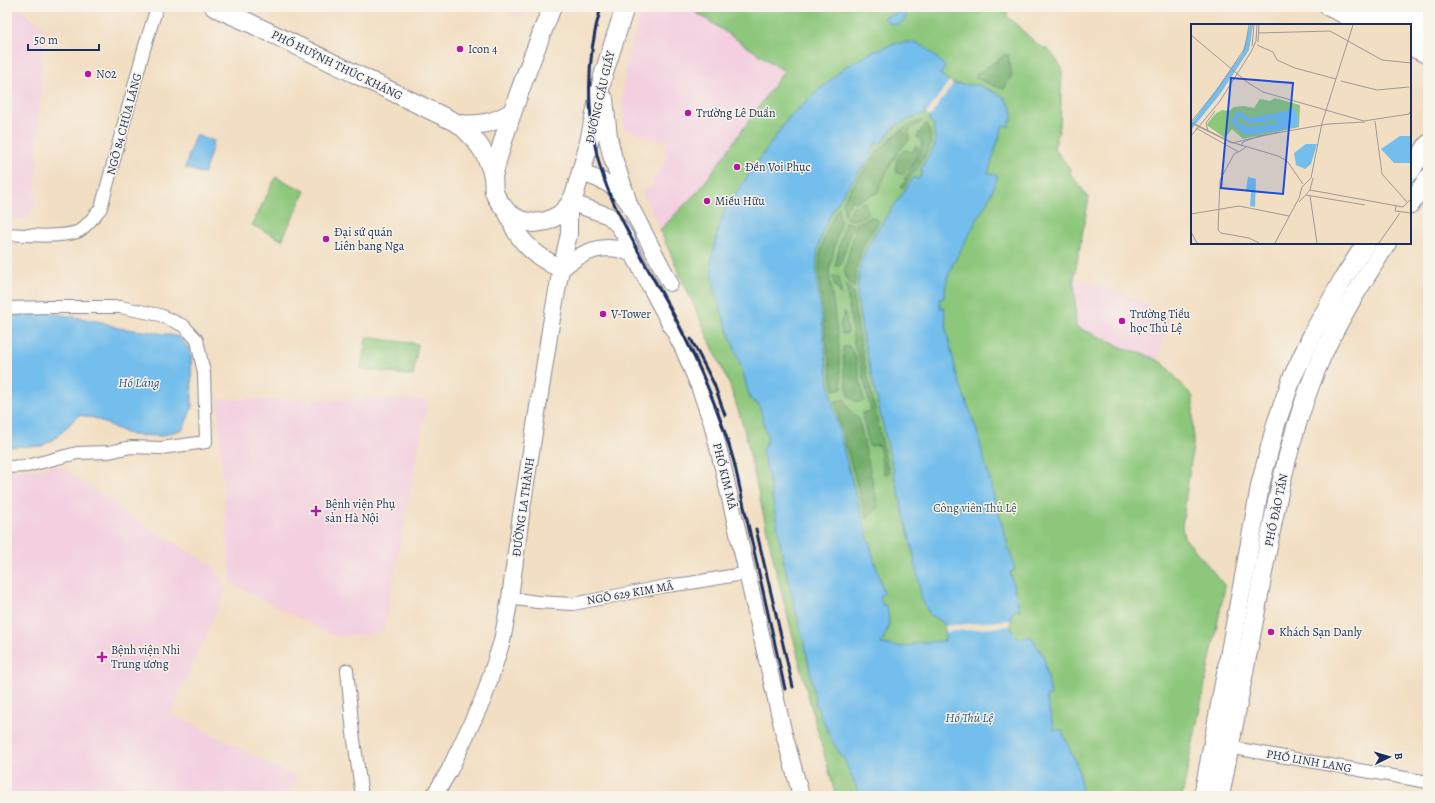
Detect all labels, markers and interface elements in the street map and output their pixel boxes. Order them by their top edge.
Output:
inset map [1191,24,1411,244]
scale bar [28,26,99,52]
street label: PHỐ HUỲNH THÚC KHÁNG [269,26,405,104]
text: 50 m [34,32,58,48]
place label: Icon 4 [468,41,498,57]
marker: Icon 4 [455,44,465,54]
street label: ĐƯỜNG CẦU GIẤY [582,49,619,145]
place label: N02 [96,66,117,82]
marker: N02 [83,69,93,79]
street label: NGÕ 84 CHÙA LÁNG [103,71,145,177]
place label: Trường Lê Duẩn [696,105,776,121]
marker: Trường Lê Duẩn [683,108,693,118]
place label: Đền Voi Phục [745,159,811,175]
marker: Đền Voi Phục [732,162,742,172]
place label: Miếu Hữu [715,193,765,209]
marker: Miếu Hữu [702,196,712,206]
place label: Đại sứ quán Liên bang Nga [334,224,405,254]
marker: Đại sứ quán Liên bang Nga [321,234,331,244]
place label: V-Tower [610,306,651,322]
place label: Trường Tiểu học Thủ Lệ [1130,306,1191,336]
marker: V-Tower [598,309,608,319]
marker: Trường Tiểu học Thủ Lệ [1117,316,1127,326]
water label: Hồ Láng [118,374,160,391]
street label: PHỐ KIM MÃ [709,441,741,512]
street label: ĐƯỜNG LA THÀNH [508,456,538,558]
street label: PHỐ ĐÀO TẤN [1260,472,1292,548]
place label: Bệnh viện Phụ sản Hà Nội [325,496,396,526]
park label: Công viên Thủ Lệ [933,500,1017,516]
marker: Bệnh viện Phụ sản Hà Nội [310,505,322,517]
street label: NGÕ 629 KIM MÃ [585,577,676,609]
place label: Khách Sạn Danly [1279,624,1363,640]
marker: Khách Sạn Danly [1266,627,1276,637]
place label: Bệnh viện Nhi Trung ương [111,642,180,672]
marker: Bệnh viện Nhi Trung ương [96,651,108,663]
water label: Hồ Thủ Lệ [945,709,994,726]
north arrow [1369,737,1409,777]
street label: PHỐ LINH LANG [1265,746,1353,776]
text: B [1391,752,1406,760]

